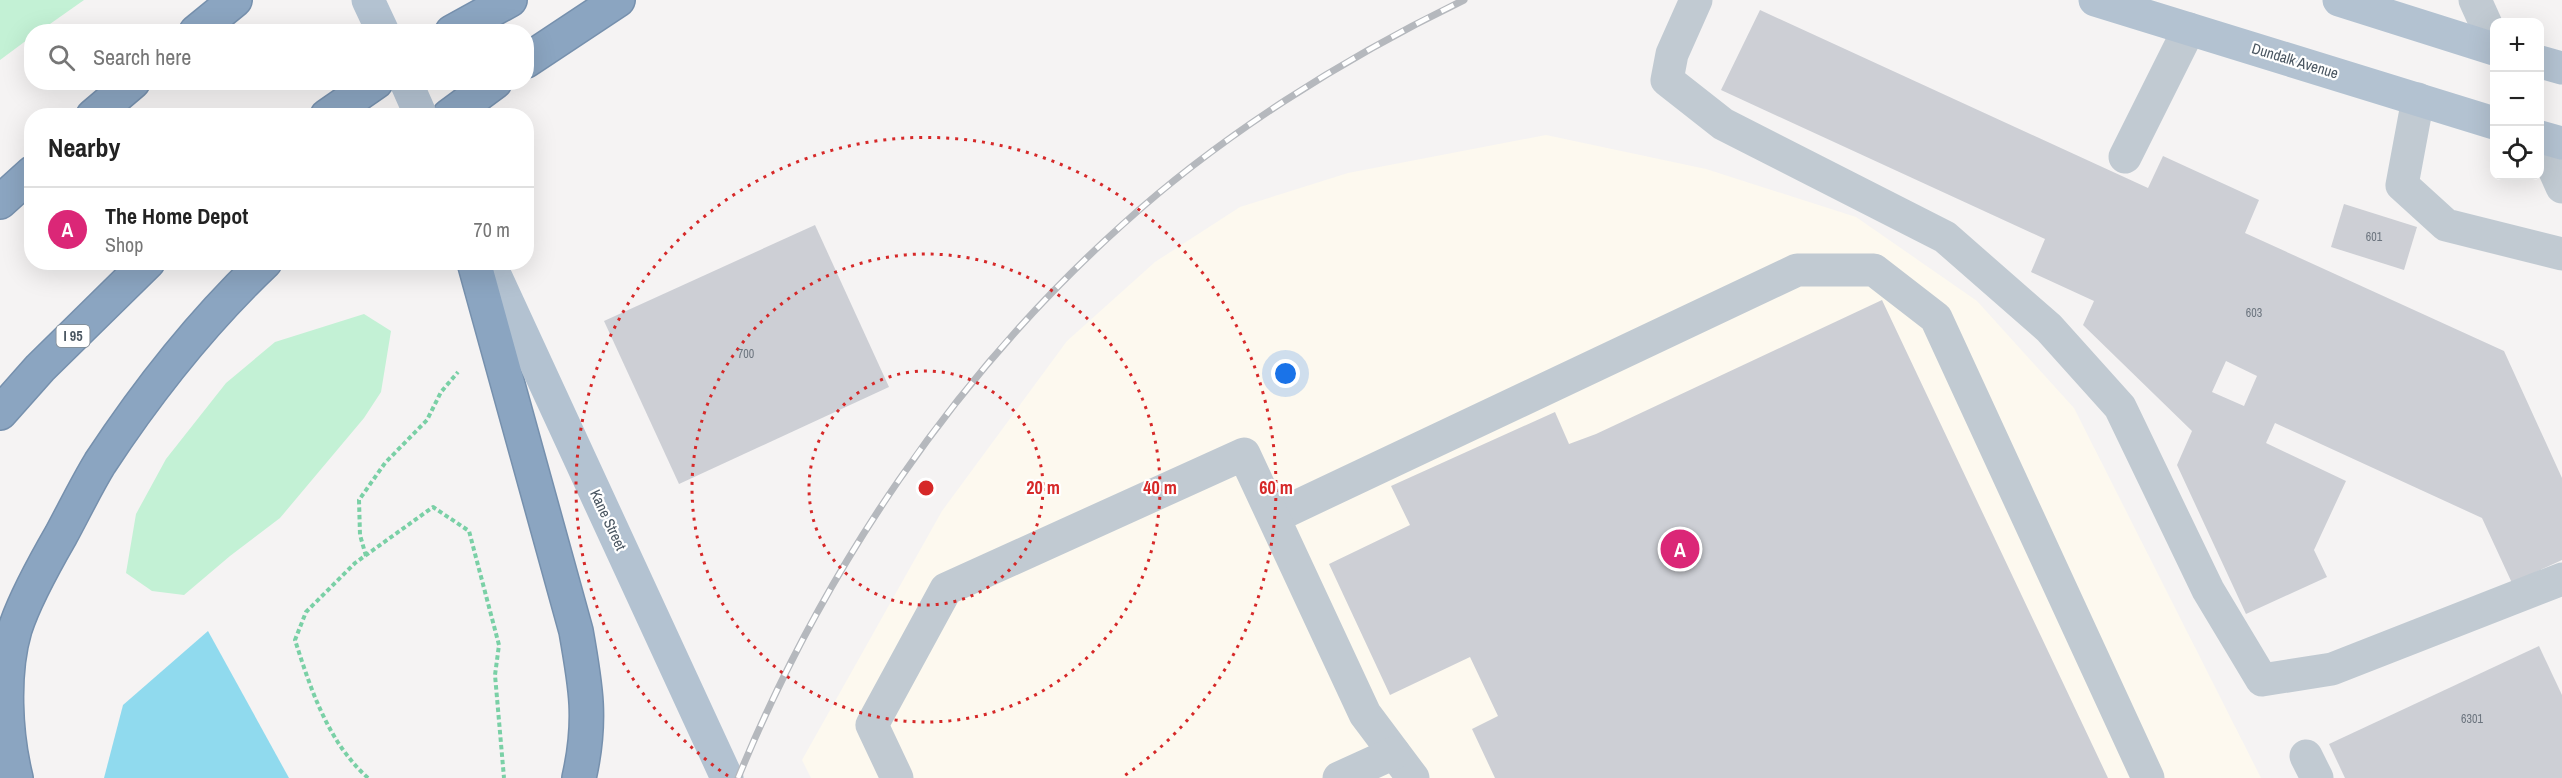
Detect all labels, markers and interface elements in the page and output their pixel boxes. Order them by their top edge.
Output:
map controls [2490,18,2544,180]
button: + [2490,18,2544,72]
search box [24,24,534,90]
street label: Dundalk Avenue [2249,37,2341,84]
icon: search [45,41,78,74]
text: Search here [93,42,191,72]
button: − [2490,72,2544,126]
button: locate [2490,126,2544,180]
text: Nearby [48,130,120,165]
text: The Home Depot [105,201,248,231]
text: A [62,216,73,243]
text: 70 m [474,216,510,243]
house number: 601 [2366,229,2383,245]
text: Shop [105,231,143,258]
house number: 603 [2246,305,2262,321]
road number: I 95 [56,325,90,347]
house number: 700 [738,346,754,362]
your location [1271,359,1300,388]
text: 20 m [1026,475,1060,500]
text: 40 m [1143,475,1177,500]
text: 60 m [1259,475,1293,500]
centre of rings [916,478,936,498]
street label: Kane Street [585,486,632,554]
pin: A [1660,526,1700,572]
house number: 6301 [2461,711,2483,727]

